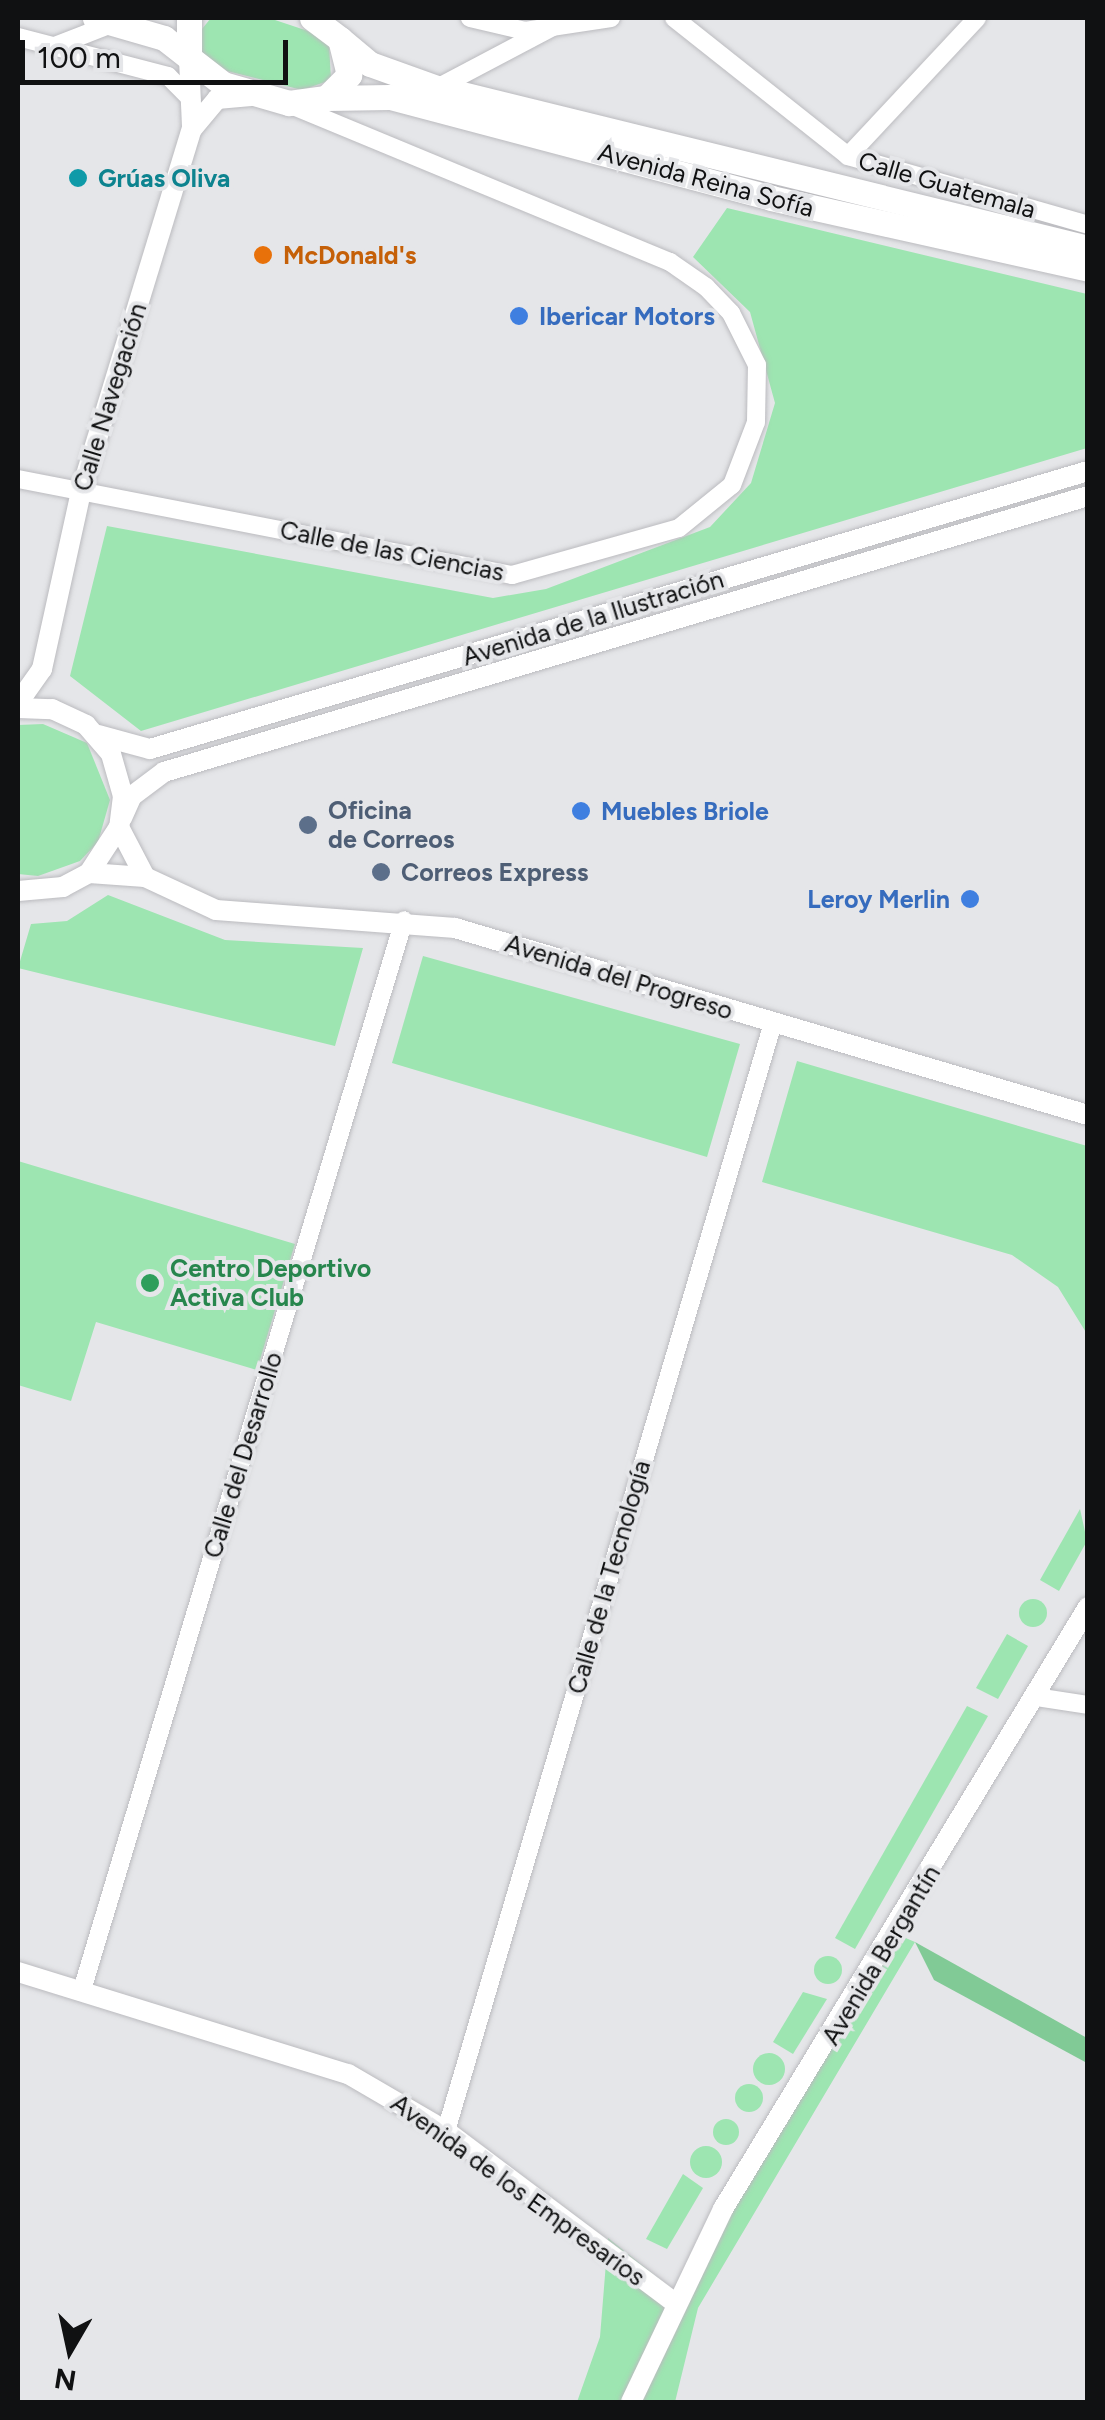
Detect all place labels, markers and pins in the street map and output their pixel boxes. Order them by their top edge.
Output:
place label: Grúas Oliva [98,163,230,193]
marker: Grúas Oliva [67,167,89,189]
place label: McDonald's [283,240,416,270]
marker: McDonald's [252,244,274,266]
place label: Ibericar Motors [539,301,715,331]
marker: Ibericar Motors [508,305,530,327]
place label: Oficina de Correos [328,796,454,855]
place label: Muebles Briole [601,796,769,826]
marker: Muebles Briole [570,800,592,822]
marker: Oficina de Correos [297,814,319,836]
place label: Correos Express [401,857,588,887]
marker: Correos Express [370,861,392,883]
place label: Leroy Merlin [807,884,950,914]
marker: Leroy Merlin [959,888,981,910]
place label: Centro Deportivo Activa Club [170,1254,371,1313]
marker: Centro Deportivo Activa Club [139,1272,161,1294]

